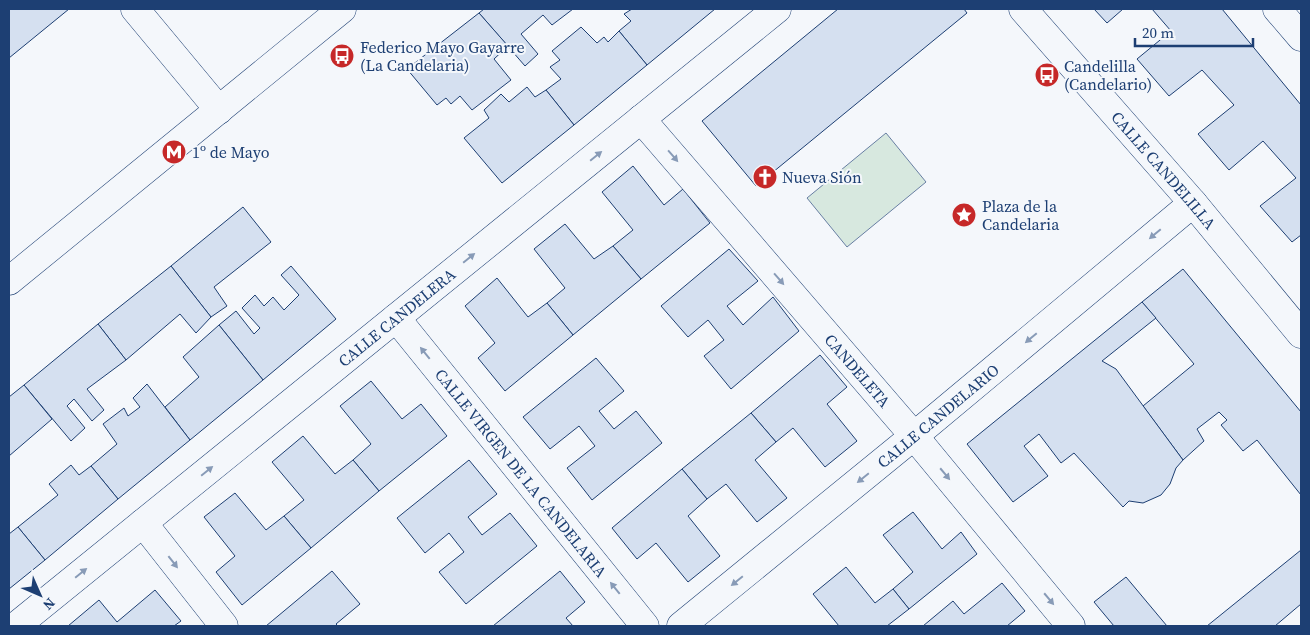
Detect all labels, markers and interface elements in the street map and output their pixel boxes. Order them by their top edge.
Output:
scale bar [1135,15,1252,47]
text: 20 m [1142,22,1174,43]
place label: Federico Mayo Gayarre (La Candelaria) [360,36,525,76]
bus stop icon: Federico Mayo Gayarre (La Candelaria) [329,43,355,69]
place label: Candelilla (Candelario) [1064,55,1152,95]
bus stop icon: Candelilla (Candelario) [1034,62,1060,88]
street label: CALLE CANDELILLA [1106,106,1221,234]
metro station icon: 1º de Mayo [161,139,187,165]
place label: 1º de Mayo [192,141,270,163]
one-way arrow [668,149,679,162]
one-way arrow [589,150,602,161]
church icon: Nueva Sión [752,164,778,190]
place label: Nueva Sión [782,166,862,188]
place label: Plaza de la Candelaria [982,195,1060,235]
place icon: Plaza de la Candelaria [951,202,977,228]
one-way arrow [1150,228,1162,240]
one-way arrow [463,253,476,264]
street label: CALLE CANDELERA [333,263,460,372]
one-way arrow [773,273,784,285]
street label: CANDELETA [820,329,896,412]
one-way arrow [1025,333,1038,344]
one-way arrow [419,347,430,360]
street label: CALLE CANDELARIO [872,359,1004,473]
street label: CALLE VIRGEN DE LA CANDELARIA [430,364,612,582]
one-way arrow [201,465,214,476]
one-way arrow [940,467,951,480]
one-way arrow [857,473,870,484]
one-way arrow [168,555,179,568]
one-way arrow [75,568,88,579]
north arrow [15,570,65,620]
one-way arrow [731,575,744,586]
one-way arrow [609,582,620,595]
one-way arrow [1043,592,1054,605]
text: N [39,594,60,615]

